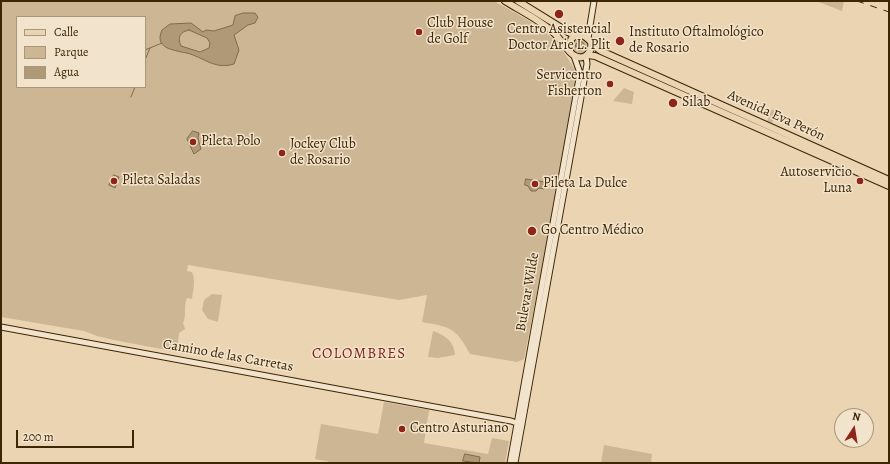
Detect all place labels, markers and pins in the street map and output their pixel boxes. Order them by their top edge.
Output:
marker: Centro Asistencial Doctor Arie L. Plit [553,8,565,20]
place label: Club House de Golf [427,16,493,48]
place label: Centro Asistencial Doctor Arie L. Plit [507,22,611,54]
place label: Instituto Oftalmológico de Rosario [629,25,764,58]
marker: Club House de Golf [414,27,424,37]
marker: Instituto Oftalmológico de Rosario [614,35,626,47]
place label: Servicentro Fisherton [536,68,602,100]
marker: Servicentro Fisherton [605,79,615,89]
place label: Silab [682,95,710,111]
marker: Silab [667,97,679,109]
place label: Pileta Polo [201,134,261,150]
marker: Pileta Polo [188,137,198,147]
place label: Jockey Club de Rosario [290,137,356,170]
marker: Jockey Club de Rosario [277,148,287,158]
place label: Autoservicio Luna [780,165,852,198]
place label: Pileta Saladas [122,173,200,189]
marker: Pileta Saladas [109,176,119,186]
place label: Pileta La Dulce [543,176,627,192]
marker: Autoservicio Luna [855,176,865,186]
marker: Pileta La Dulce [530,179,540,189]
place label: Go Centro Médico [541,223,644,239]
marker: Go Centro Médico [526,225,538,237]
place label: Centro Asturiano [410,421,508,437]
marker: Centro Asturiano [397,424,407,434]

